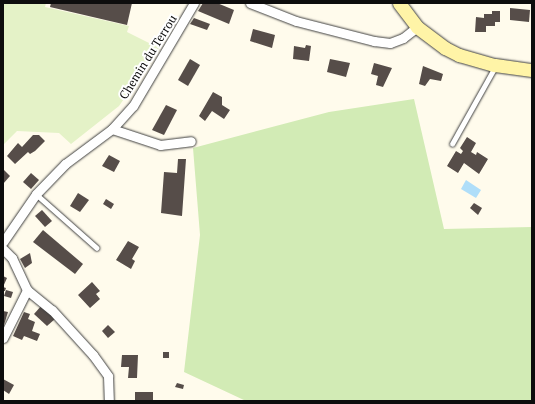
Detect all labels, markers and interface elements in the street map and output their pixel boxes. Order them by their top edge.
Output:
street label: Chemin du Terrou [116,12,180,102]

